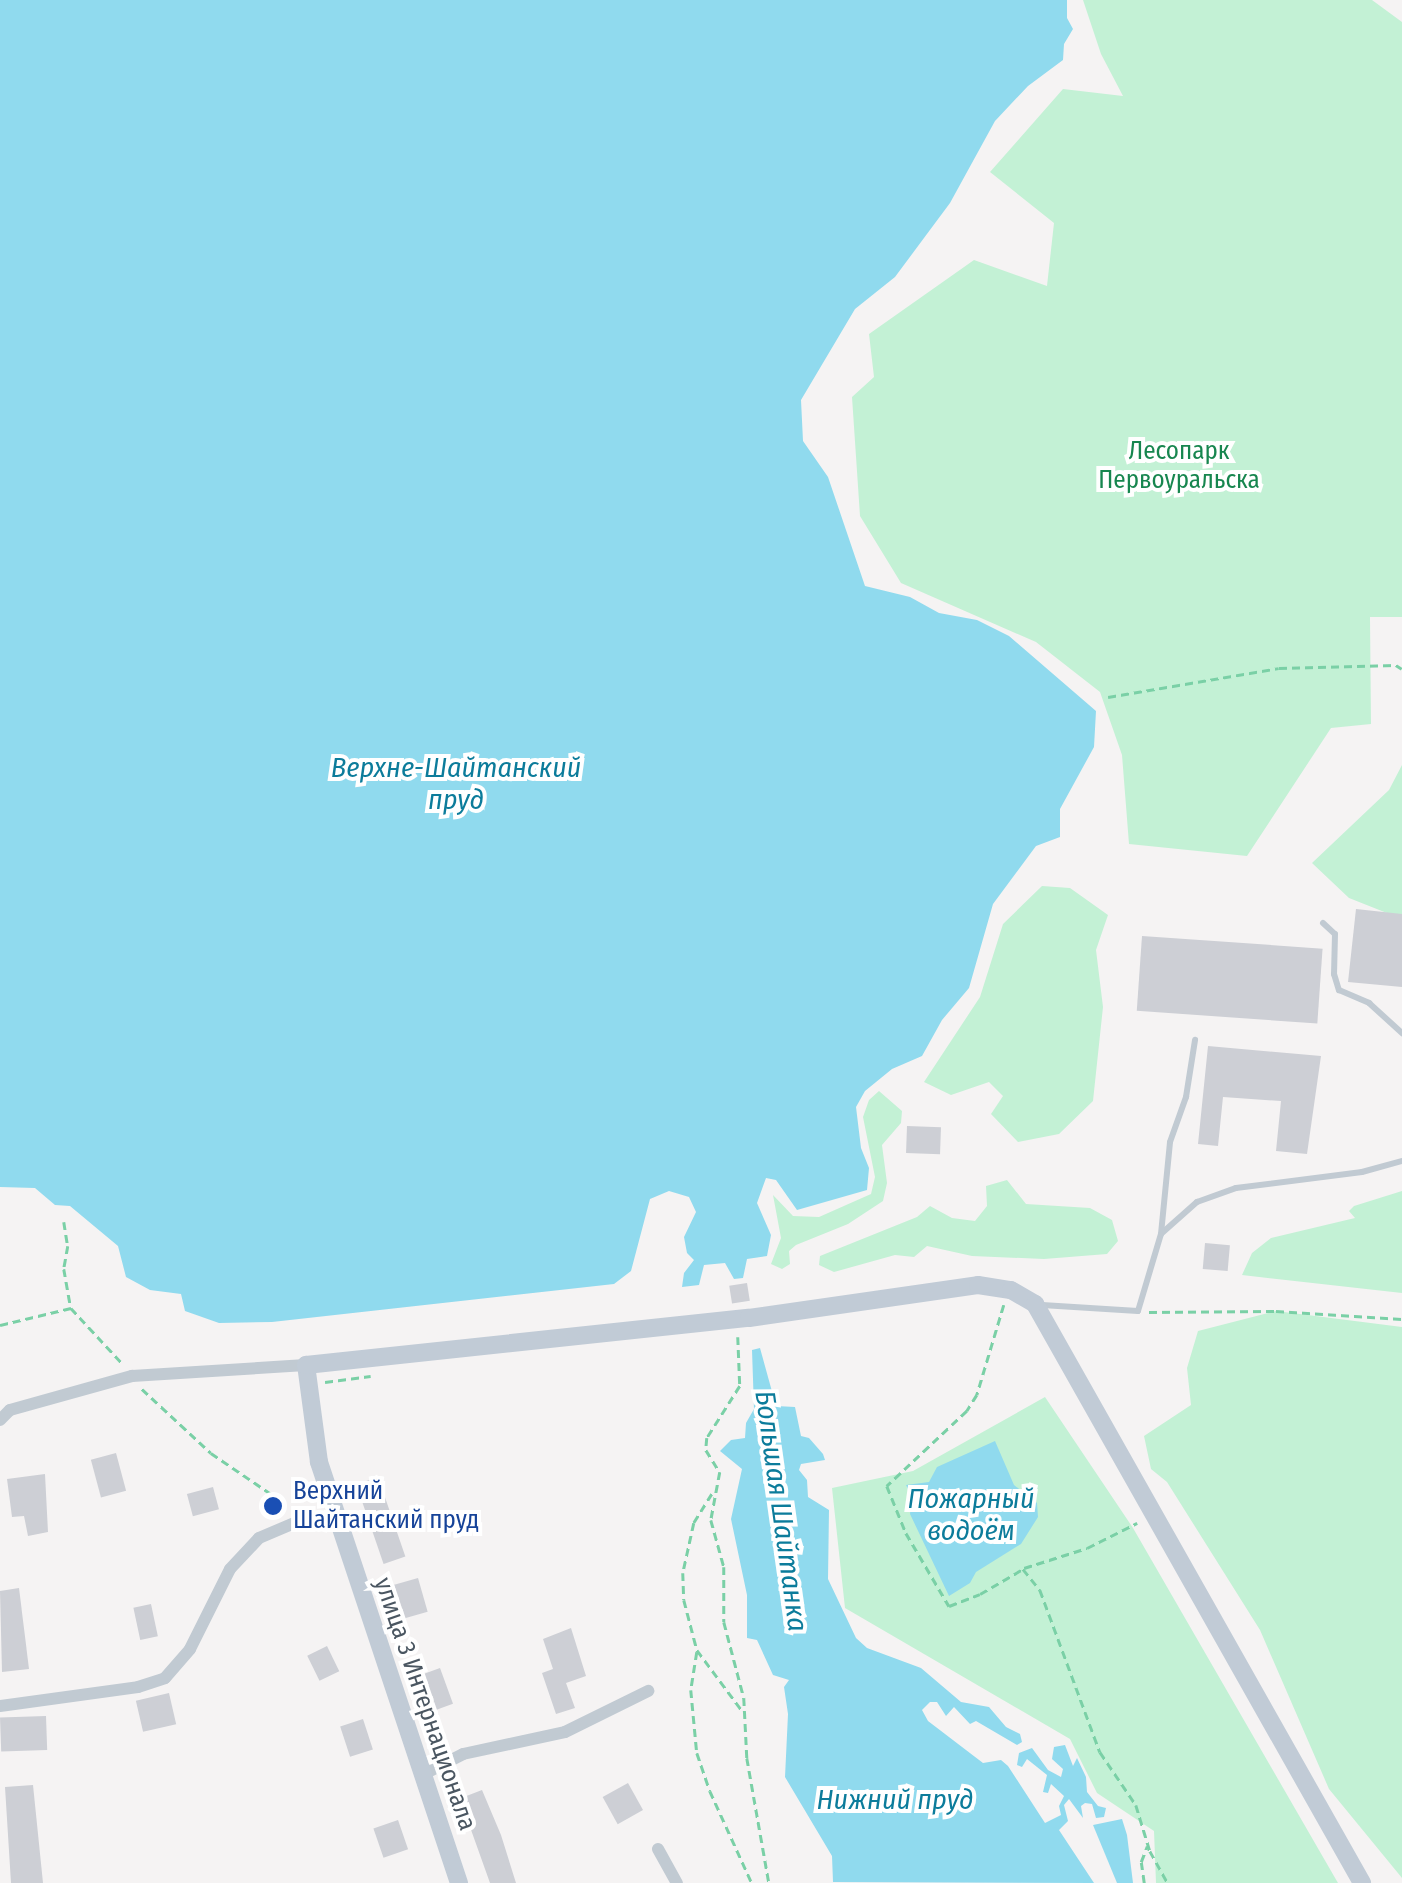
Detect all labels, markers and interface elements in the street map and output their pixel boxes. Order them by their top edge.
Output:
park label: Лесопарк Первоуральска [1098,437,1260,496]
water label: Верхне-Шайтанский пруд [331,751,581,817]
water label: Большая Шайтанка [747,1388,815,1634]
place label: Верхний Шайтанский пруд [293,1477,479,1536]
water label: Пожарный водоём [908,1482,1034,1548]
marker: Верхний Шайтанский пруд [262,1495,284,1517]
street label: улица 3 Интернационала [368,1574,482,1834]
water label: Нижний пруд [817,1783,973,1817]

